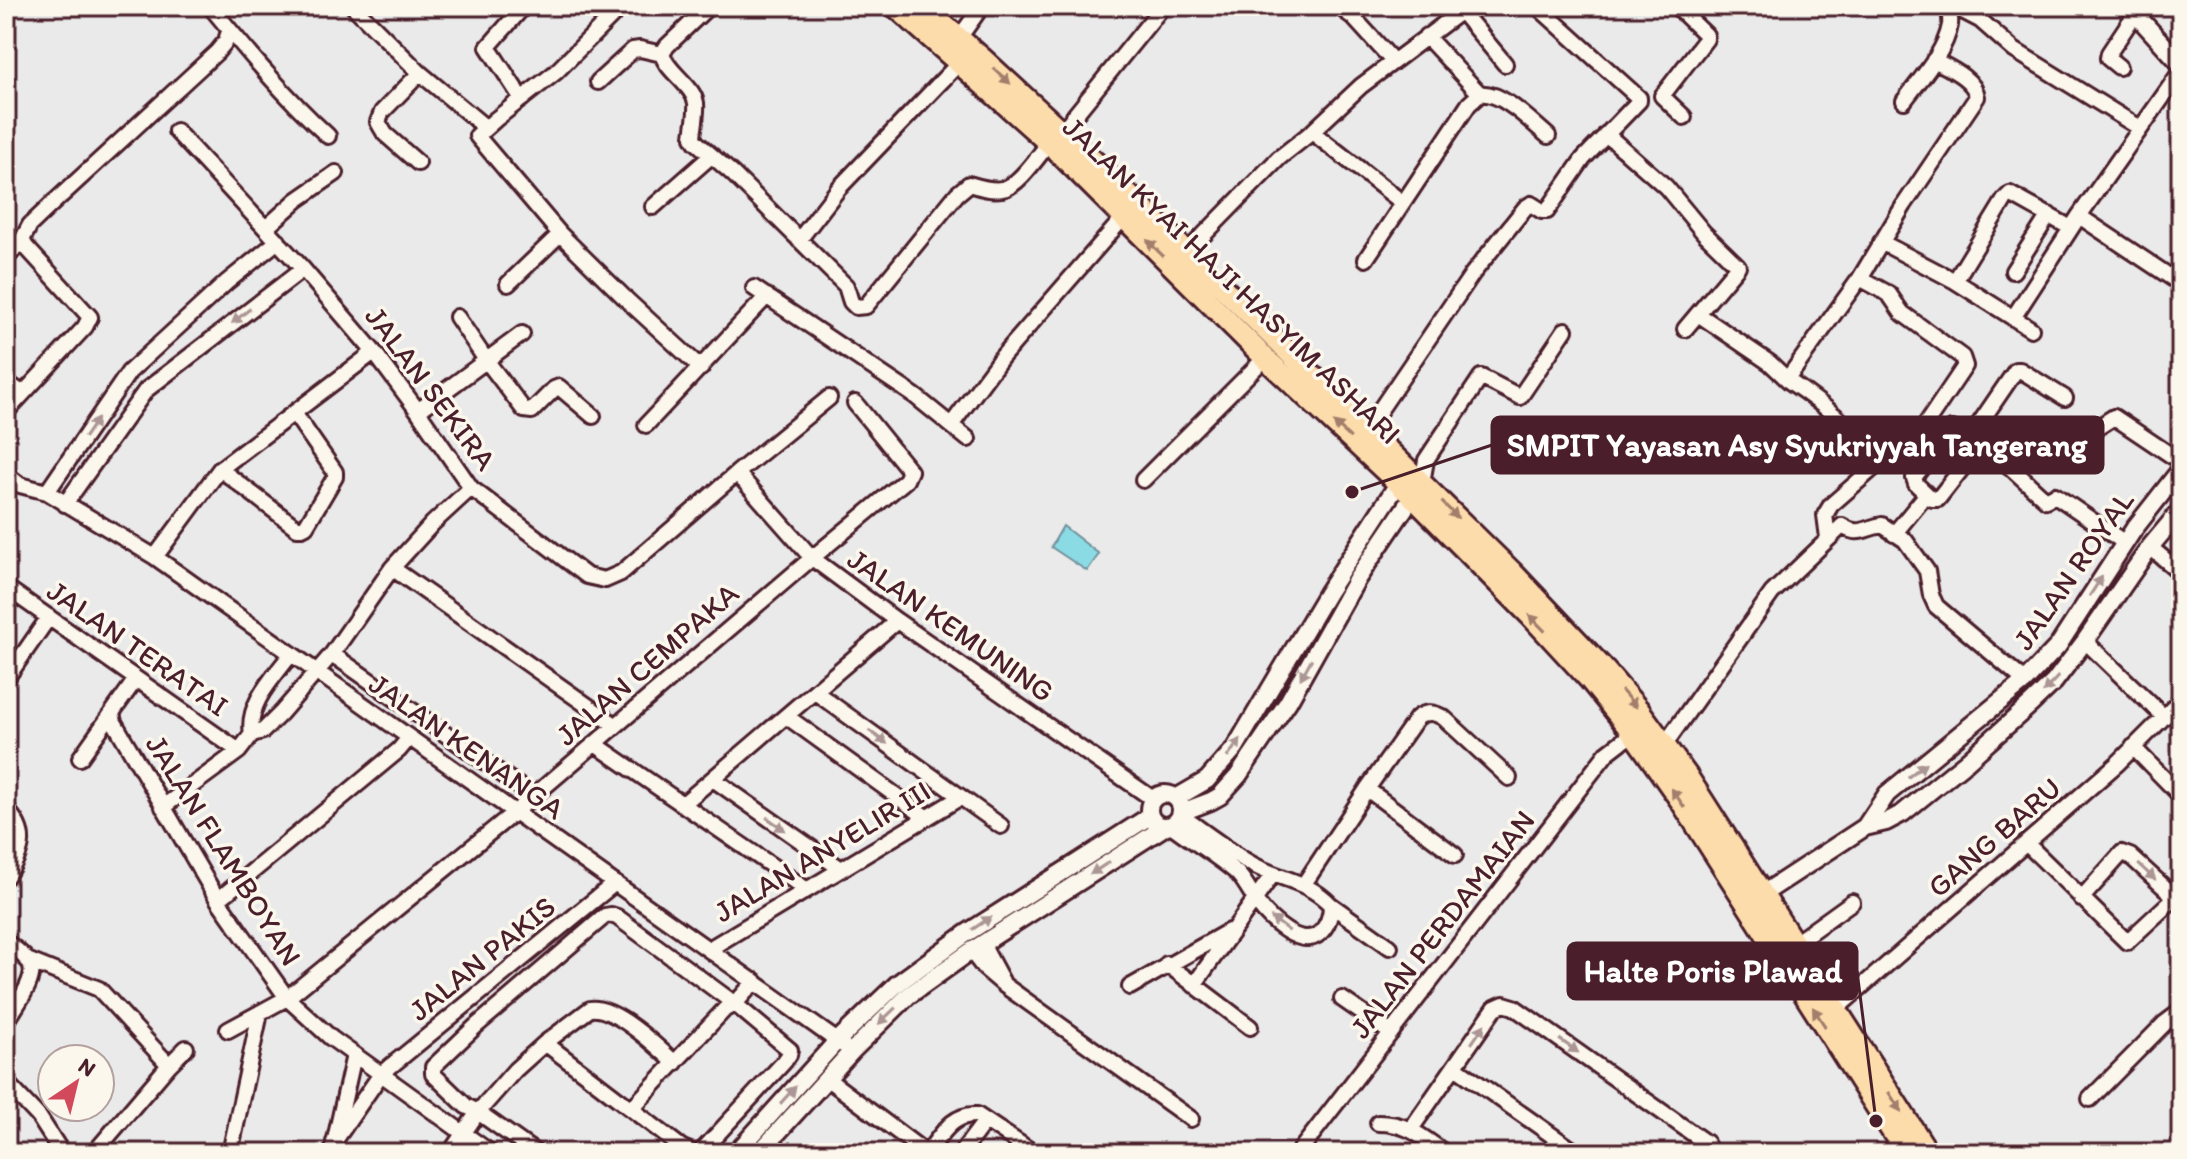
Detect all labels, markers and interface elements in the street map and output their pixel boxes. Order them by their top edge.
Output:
one-way arrow [992,66,1011,84]
street label: JALAN KYAI HAJI HASYIM ASHARI [1055,108,1409,452]
one-way arrow [1146,239,1165,258]
street label: JALAN SEKIRA [357,299,505,477]
one-way arrow [231,308,251,324]
one-way arrow [83,417,98,438]
callout: SMPIT Yayasan Asy Syukriyyah Tangerang [1492,417,2103,473]
one-way arrow [1332,421,1351,439]
text: SMPIT Yayasan Asy Syukriyyah Tangerang [1507,426,2088,464]
street label: JALAN ROYAL [2005,483,2141,657]
one-way arrow [1440,501,1459,519]
street label: JALAN KEMUNING [841,540,1061,710]
street label: JALAN TERATAI [40,572,236,724]
street label: JALAN CEMPAKA [548,575,746,753]
one-way arrow [2089,575,2104,596]
one-way arrow [1528,614,1547,633]
one-way arrow [1300,658,1313,681]
street label: JALAN KENANGA [362,665,572,827]
one-way arrow [2042,674,2060,693]
one-way arrow [1620,688,1637,708]
street label: JALAN FLAMBOYAN [138,728,310,972]
one-way arrow [867,729,889,745]
one-way arrow [1226,738,1242,758]
one-way arrow [1907,762,1927,779]
street label: GANG BARU [1920,769,2068,905]
street label: JALAN ANYELIR III [707,772,937,930]
one-way arrow [1671,787,1686,808]
street label: JALAN PERDAMAIAN [1341,802,1543,1046]
one-way arrow [766,816,787,831]
one-way arrow [1089,861,1111,875]
one-way arrow [2138,862,2157,880]
street label: JALAN PAKIS [401,888,563,1028]
one-way arrow [971,917,993,931]
one-way arrow [1270,917,1290,933]
callout: Halte Poris Plawad [1568,943,1857,999]
text: Halte Poris Plawad [1584,952,1843,990]
one-way arrow [1811,1006,1826,1027]
one-way arrow [877,1007,896,1025]
one-way arrow [1470,1023,1485,1044]
one-way arrow [1558,1038,1579,1053]
north arrow [36,1043,116,1123]
text: N [73,1052,101,1082]
one-way arrow [779,1086,797,1105]
one-way arrow [1888,1092,1903,1113]

